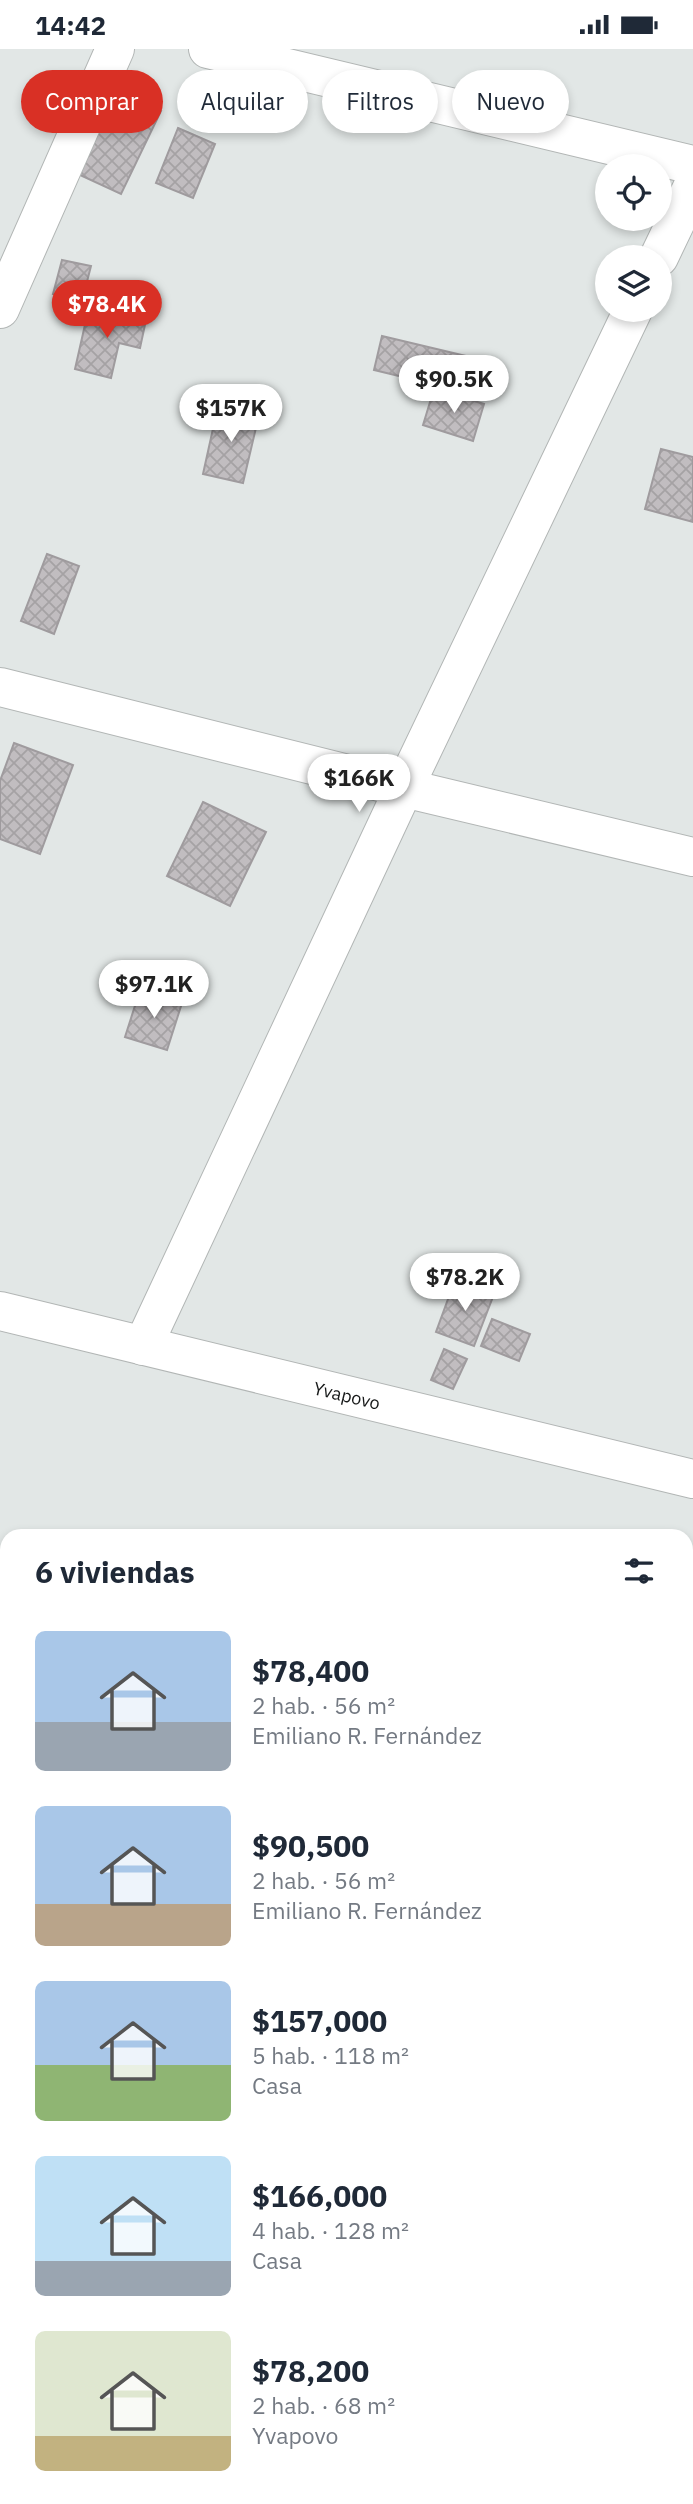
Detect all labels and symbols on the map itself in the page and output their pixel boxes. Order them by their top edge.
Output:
pin: $78.4K [50,281,164,340]
pin: $90.5K [397,355,511,415]
pin: $157K [182,385,280,444]
pin: $166K [310,755,408,814]
pin: $97.1K [97,961,211,1020]
pin: $78.2K [408,1253,522,1313]
street label: Yvapovo [311,1376,383,1414]

